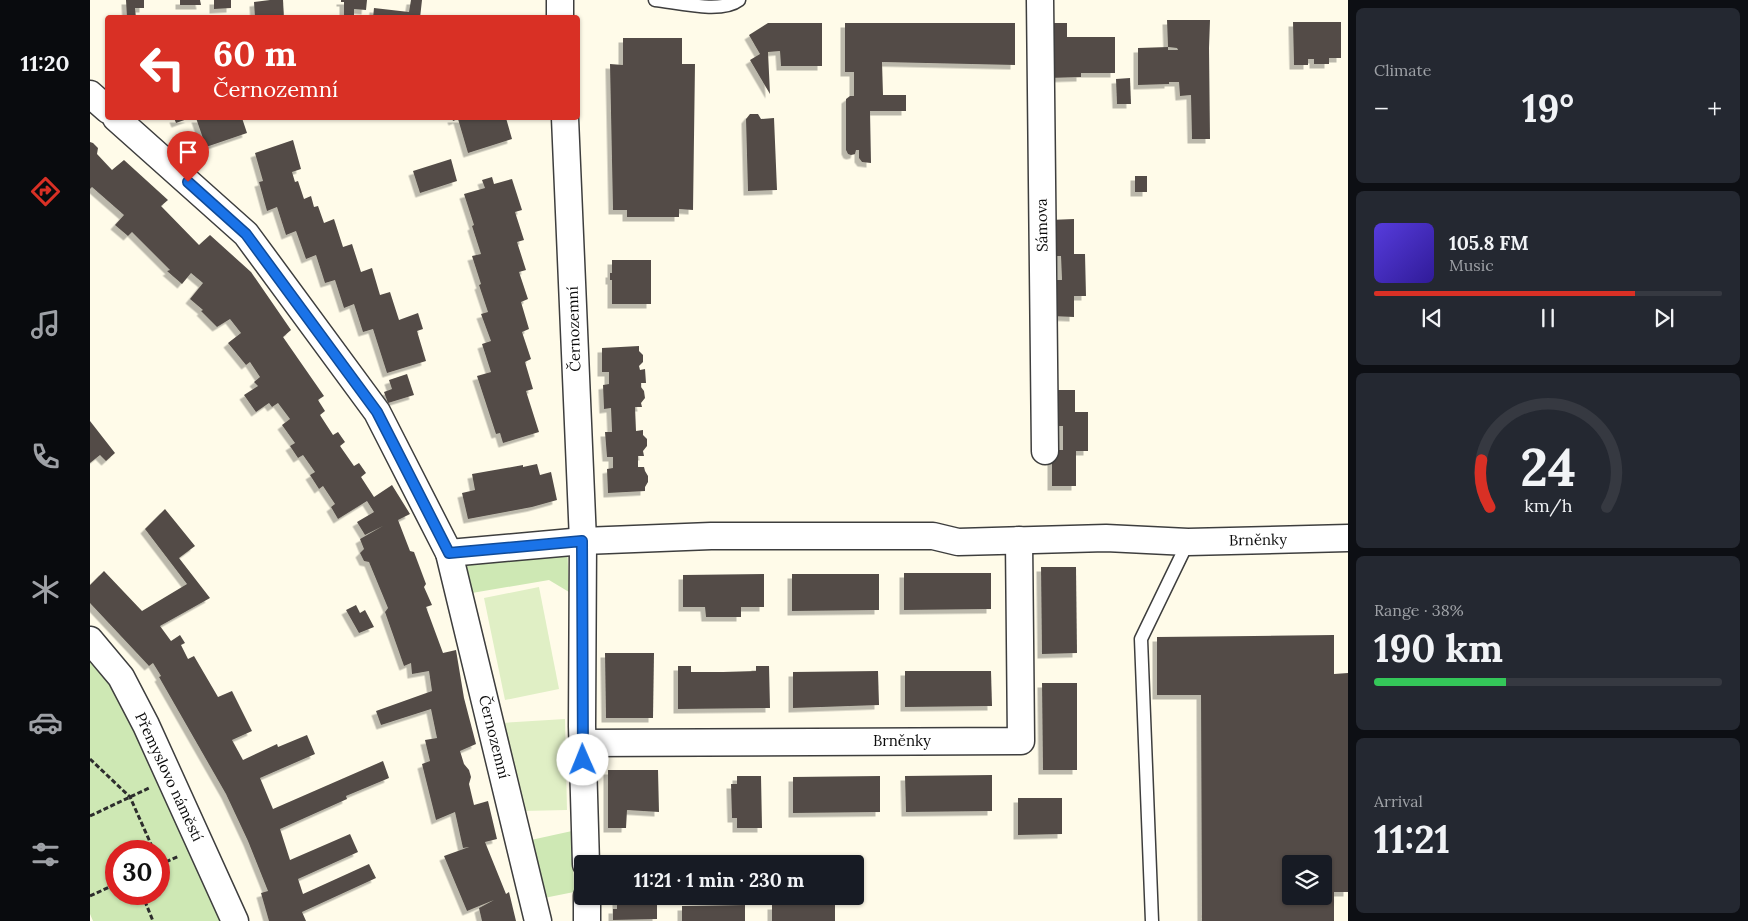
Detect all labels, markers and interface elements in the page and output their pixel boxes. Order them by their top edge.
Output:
text: 60 m [213,31,297,76]
icon: left [130,35,195,100]
text: 11:20 [20,49,70,77]
text: Climate [1374,60,1431,80]
text: Černozemní [213,75,338,103]
text: 19° [1522,84,1574,132]
text: − [1374,91,1389,127]
text: + [1707,91,1722,127]
pin [167,131,209,182]
icon: arrive [174,138,202,166]
icon: directions [28,174,63,209]
street label: Sámova [1032,198,1051,252]
text: 105.8 FM [1449,231,1529,255]
text: Music [1449,255,1494,275]
street label: Černozemní [563,286,584,372]
icon: previous [1418,304,1446,332]
icon: pause [1534,304,1562,332]
icon: next [1650,304,1678,332]
icon: music [28,307,63,342]
text: 24 [1520,434,1576,500]
icon: phone [28,439,63,474]
text: km/h [1524,494,1572,517]
street label: Brněnky [1229,529,1287,550]
icon: climate [28,572,63,607]
text: Range · 38% [1374,600,1464,620]
text: 190 km [1374,624,1503,672]
street label: Černozemní [475,693,514,781]
icon: car [28,705,63,740]
street label: Přemyslovo náměstí [131,709,208,844]
street label: Brněnky [873,731,931,750]
position arrow [556,733,608,785]
text: Arrival [1374,791,1423,811]
text: 11:21 [1374,815,1450,863]
icon: filters [28,837,63,872]
speed limit sign: 30 [105,840,170,905]
map controls [1282,855,1332,905]
button: layers [1282,855,1332,905]
text: 11:21 · 1 min · 230 m [634,868,804,892]

